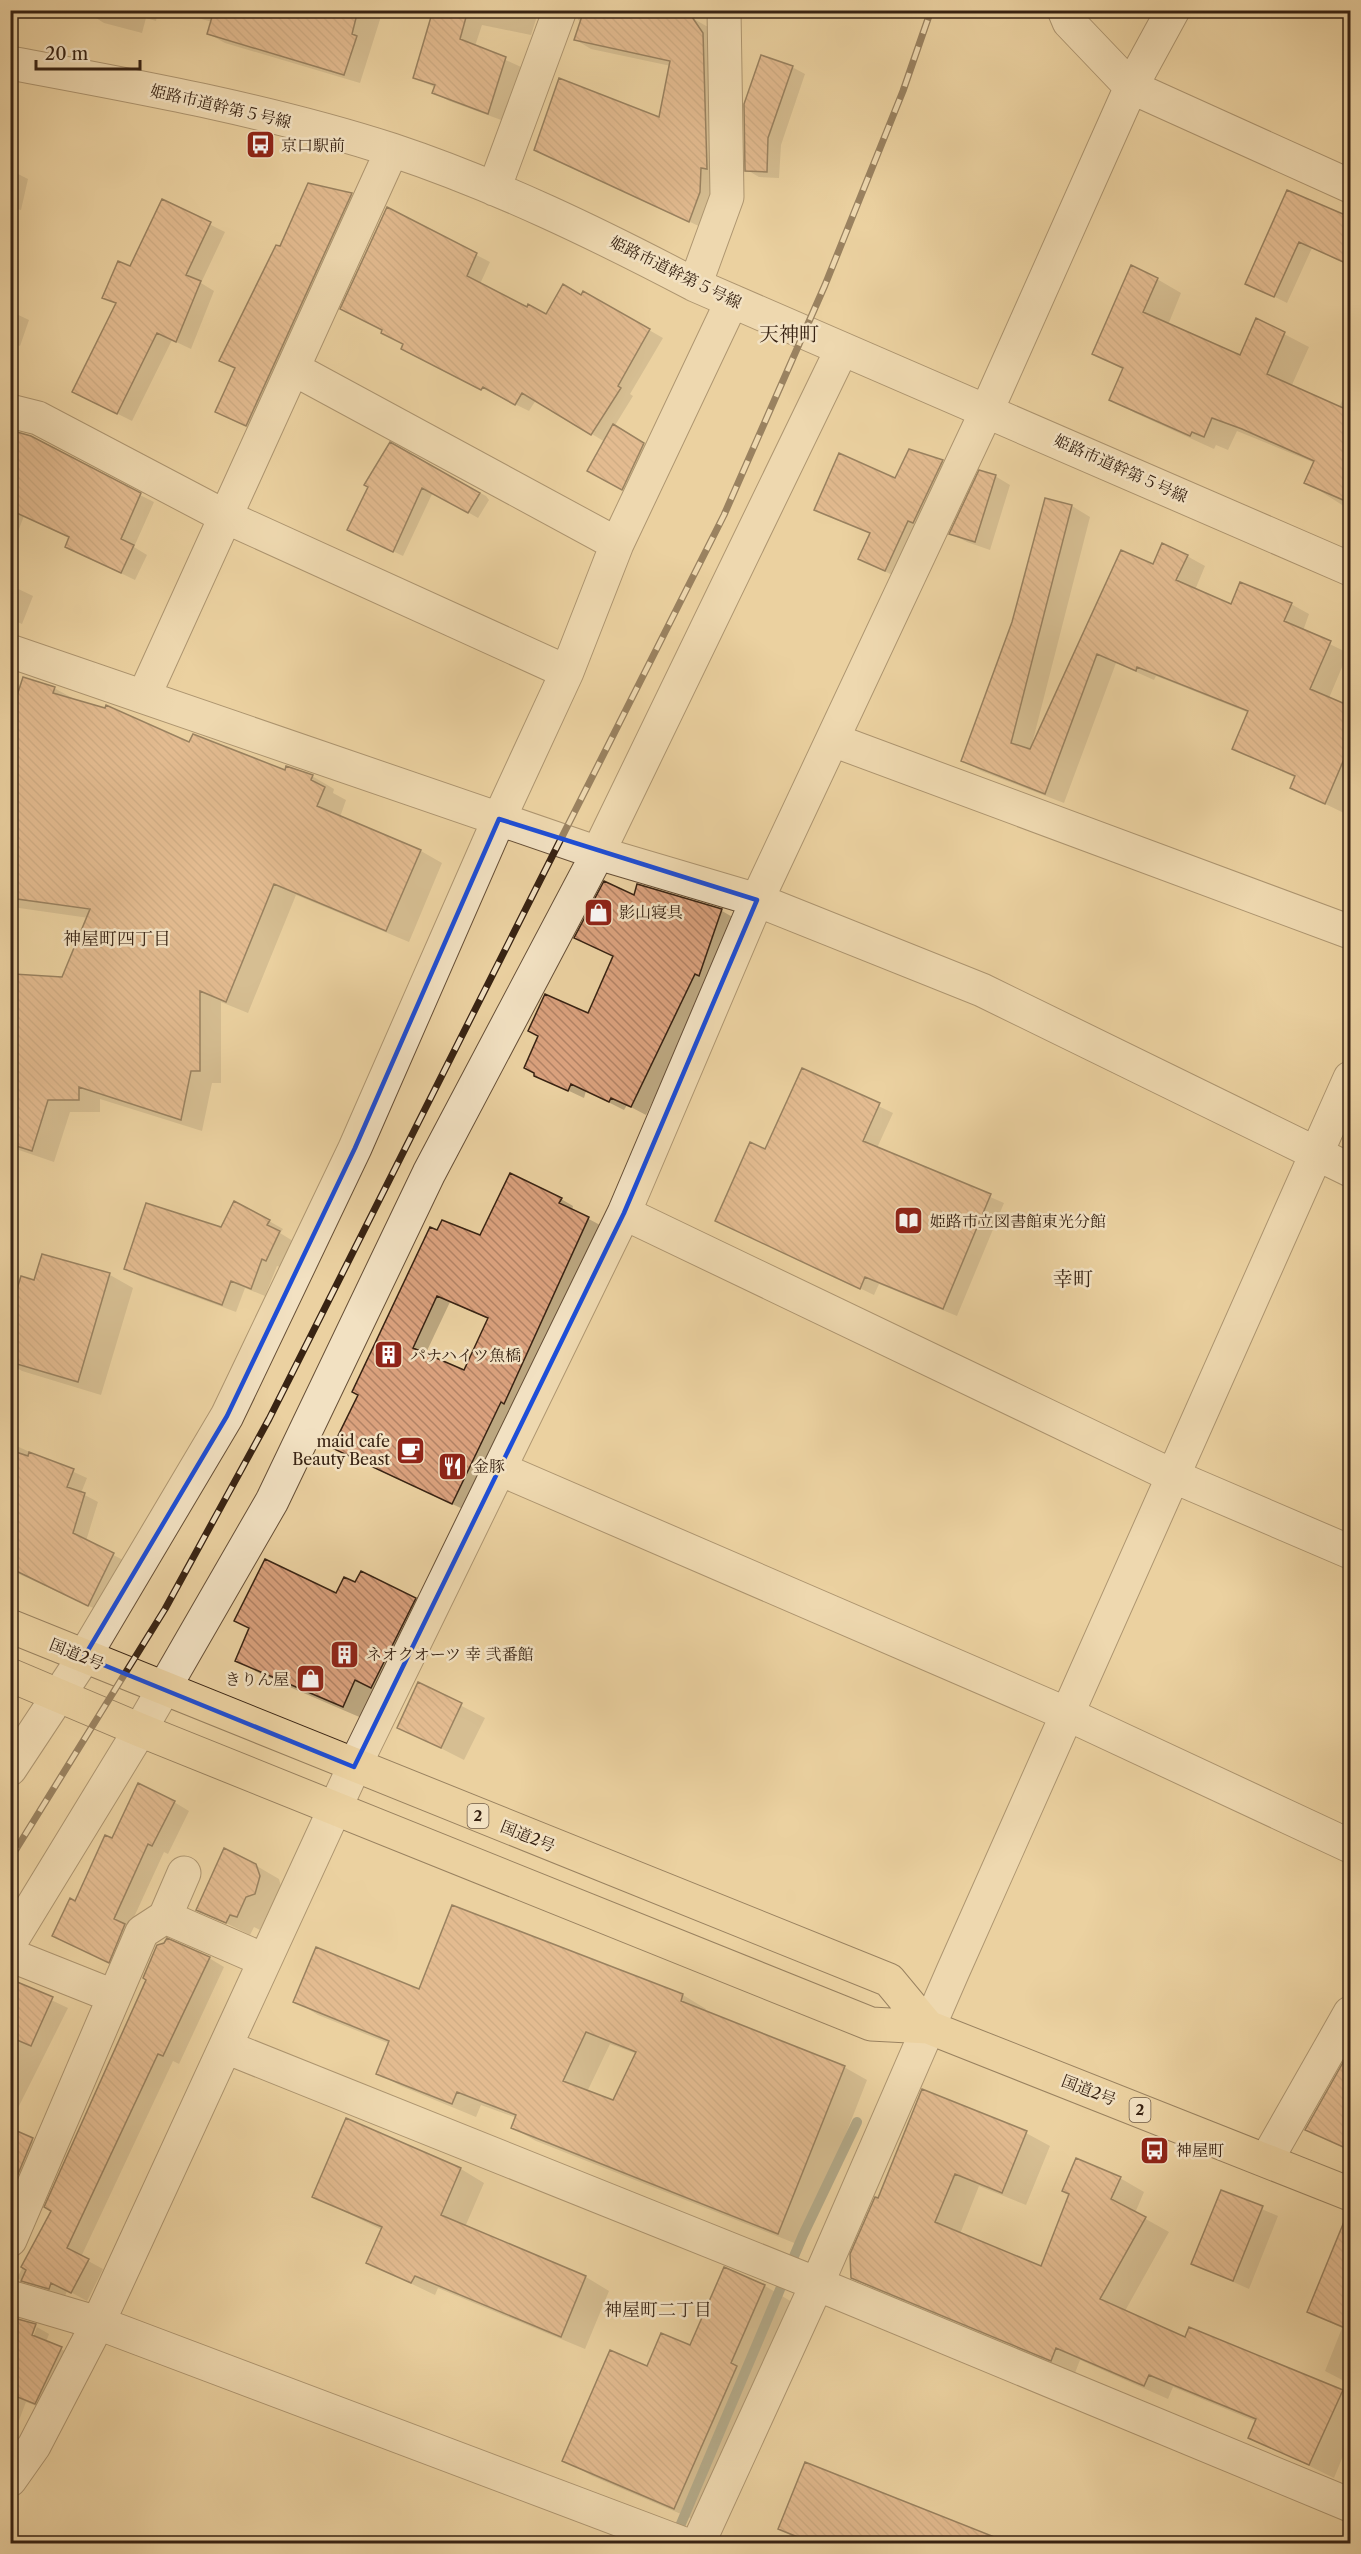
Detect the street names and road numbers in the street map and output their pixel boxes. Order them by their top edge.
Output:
street label: 姫路市道幹第５号線 [149,80,293,132]
street label: 姫路市道幹第５号線 [607,231,745,313]
street label: 姫路市道幹第５号線 [1051,430,1191,506]
street label: 国道2号 [47,1634,107,1674]
road number: 2 [468,1804,488,1828]
street label: 国道2号 [498,1816,558,1856]
street label: 国道2号 [1059,2070,1119,2110]
road number: 2 [1130,2098,1150,2122]

